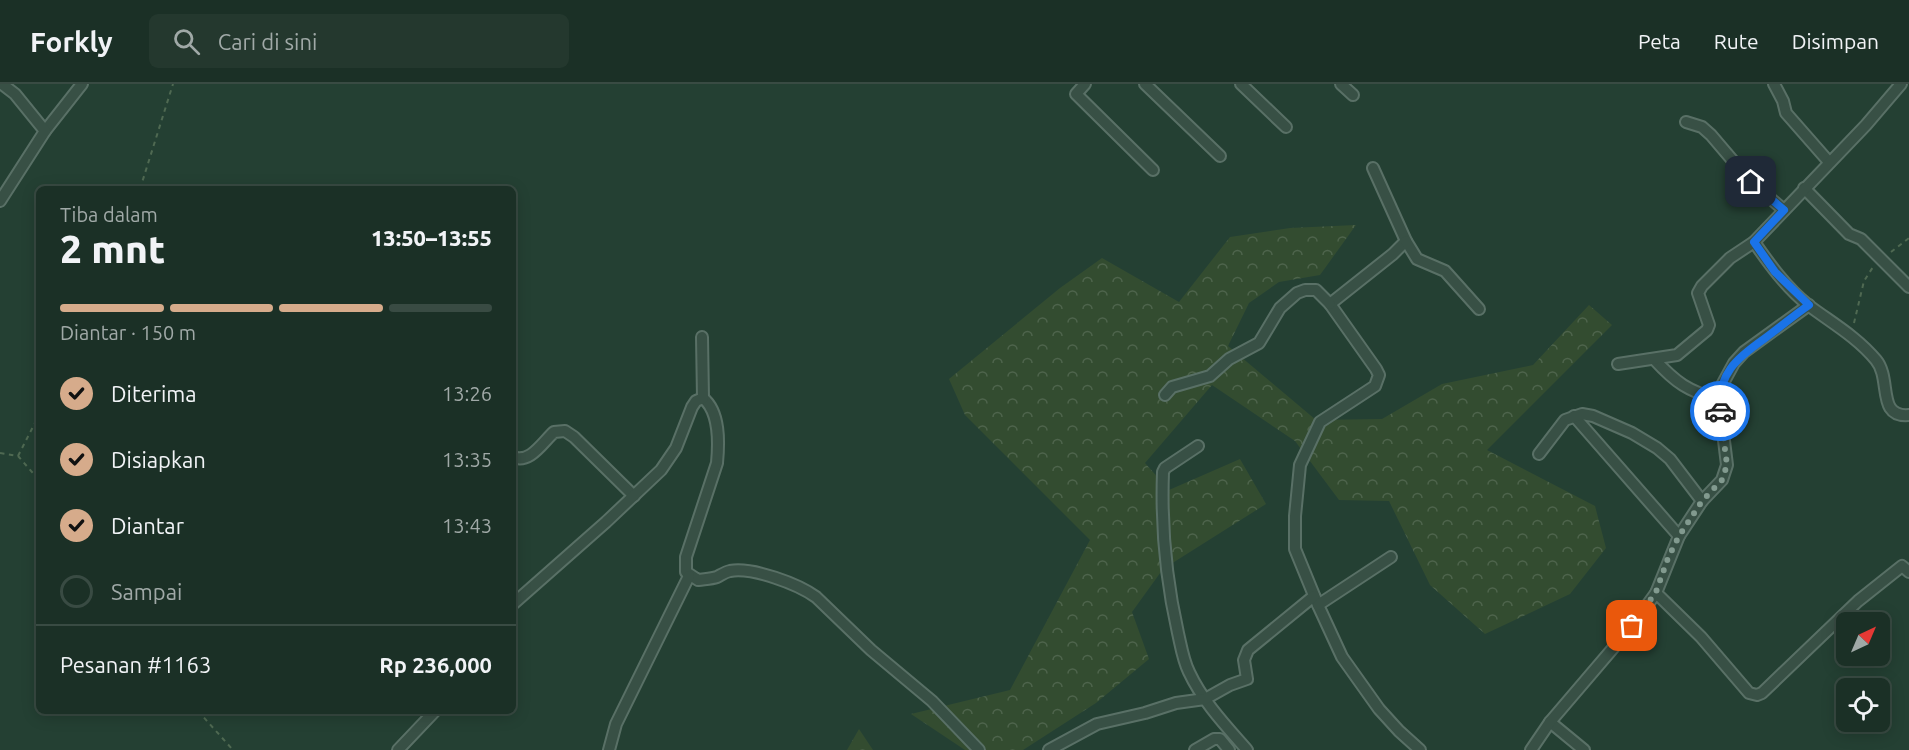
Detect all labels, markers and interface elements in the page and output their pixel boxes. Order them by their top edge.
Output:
search box [149,14,569,68]
icon: search [170,25,203,58]
text: Forkly [30,26,113,57]
text: Cari di sini [218,29,317,54]
text: Peta [1638,29,1681,53]
text: Rute [1714,29,1759,53]
text: Disimpan [1792,29,1879,53]
pin [1725,156,1776,207]
icon: home [1734,165,1767,198]
text: Tiba dalam [60,203,158,226]
text: 13:50–13:55 [371,225,492,250]
text: 2 mnt [60,227,165,270]
text: Diantar · 150 m [60,321,196,344]
icon: check [60,377,93,410]
text: Diterima [111,381,197,406]
courier [1690,381,1750,441]
text: 13:26 [442,382,492,405]
icon: car [1704,395,1737,428]
icon: check [60,443,93,476]
text: Disiapkan [111,447,206,472]
text: 13:35 [442,448,492,471]
icon: check [60,509,93,542]
text: Diantar [111,513,184,538]
text: 13:43 [442,514,492,537]
text: Sampai [111,579,182,604]
pin [1606,600,1657,651]
icon: bag [1615,609,1648,642]
north arrow [1836,612,1890,666]
map controls [1836,612,1890,732]
text: Pesanan #1163 [60,652,211,677]
text: Rp 236,000 [379,652,492,677]
button: locate [1836,678,1890,732]

